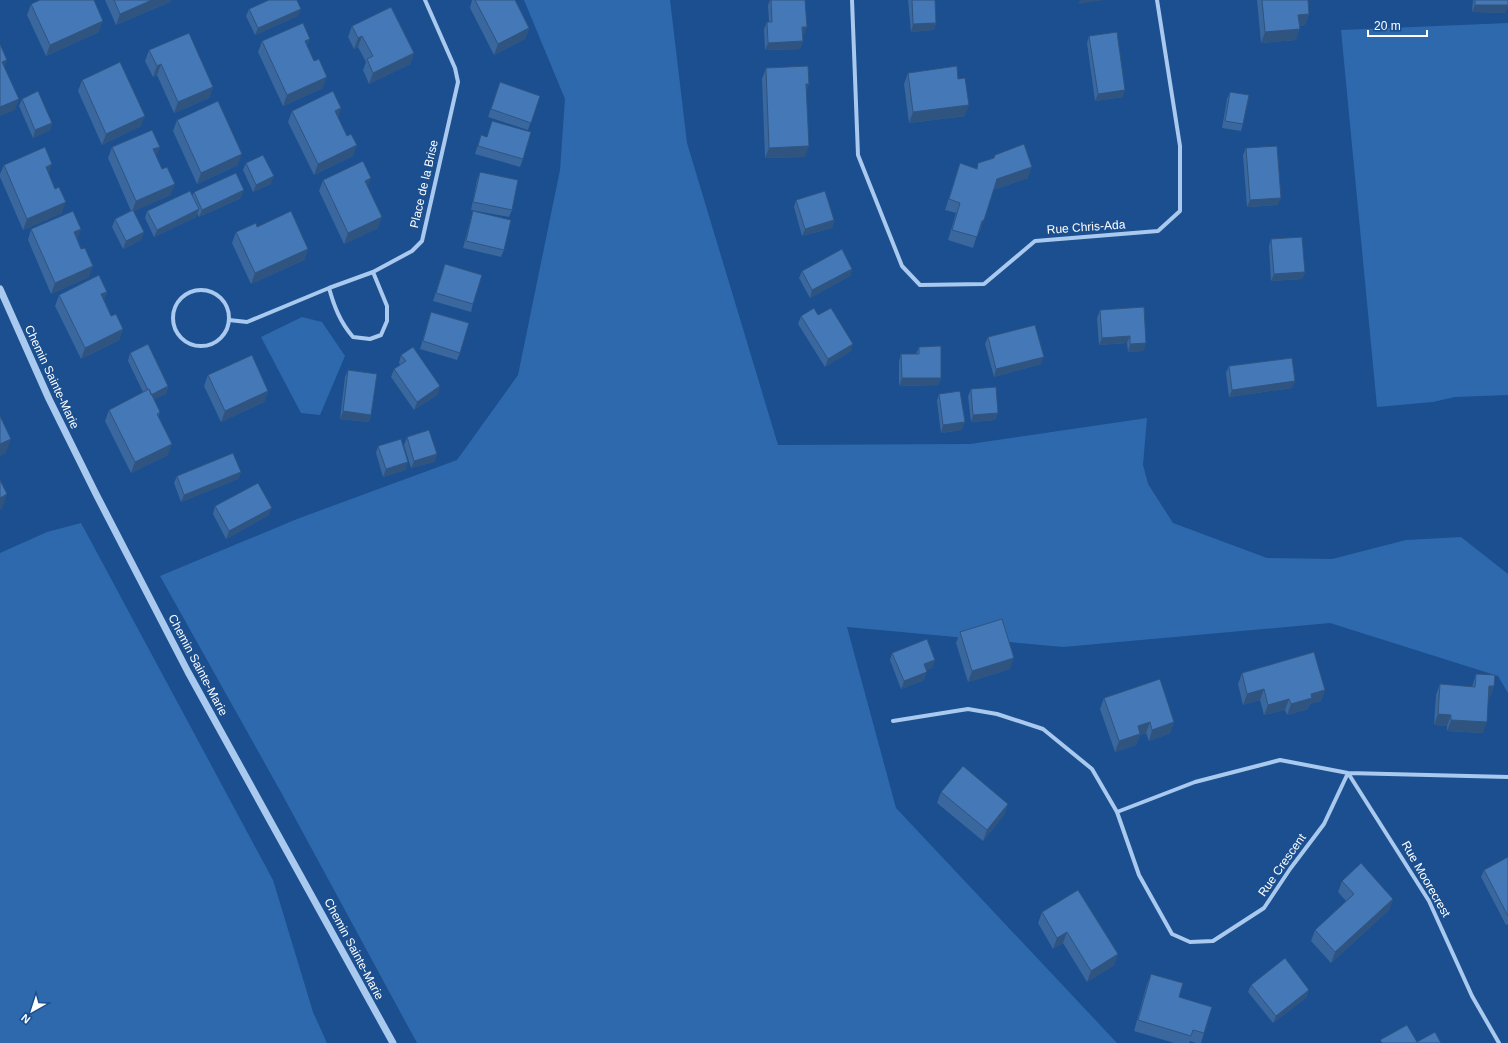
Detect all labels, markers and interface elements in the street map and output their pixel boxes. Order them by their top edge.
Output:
scale bar [1368,12,1427,38]
text: 20 m [1374,19,1401,33]
street label: Place de la Brise [407,138,441,229]
street label: Rue Chris-Ada [1046,217,1126,237]
street label: Chemin Sainte-Marie [22,323,82,431]
street label: Chemin Sainte-Marie [165,612,231,718]
street label: Rue Crescent [1255,830,1309,899]
street label: Rue Moorecrest [1399,839,1454,920]
street label: Chemin Sainte-Marie [321,896,387,1002]
north arrow [12,991,52,1031]
text: N [19,1012,33,1026]

